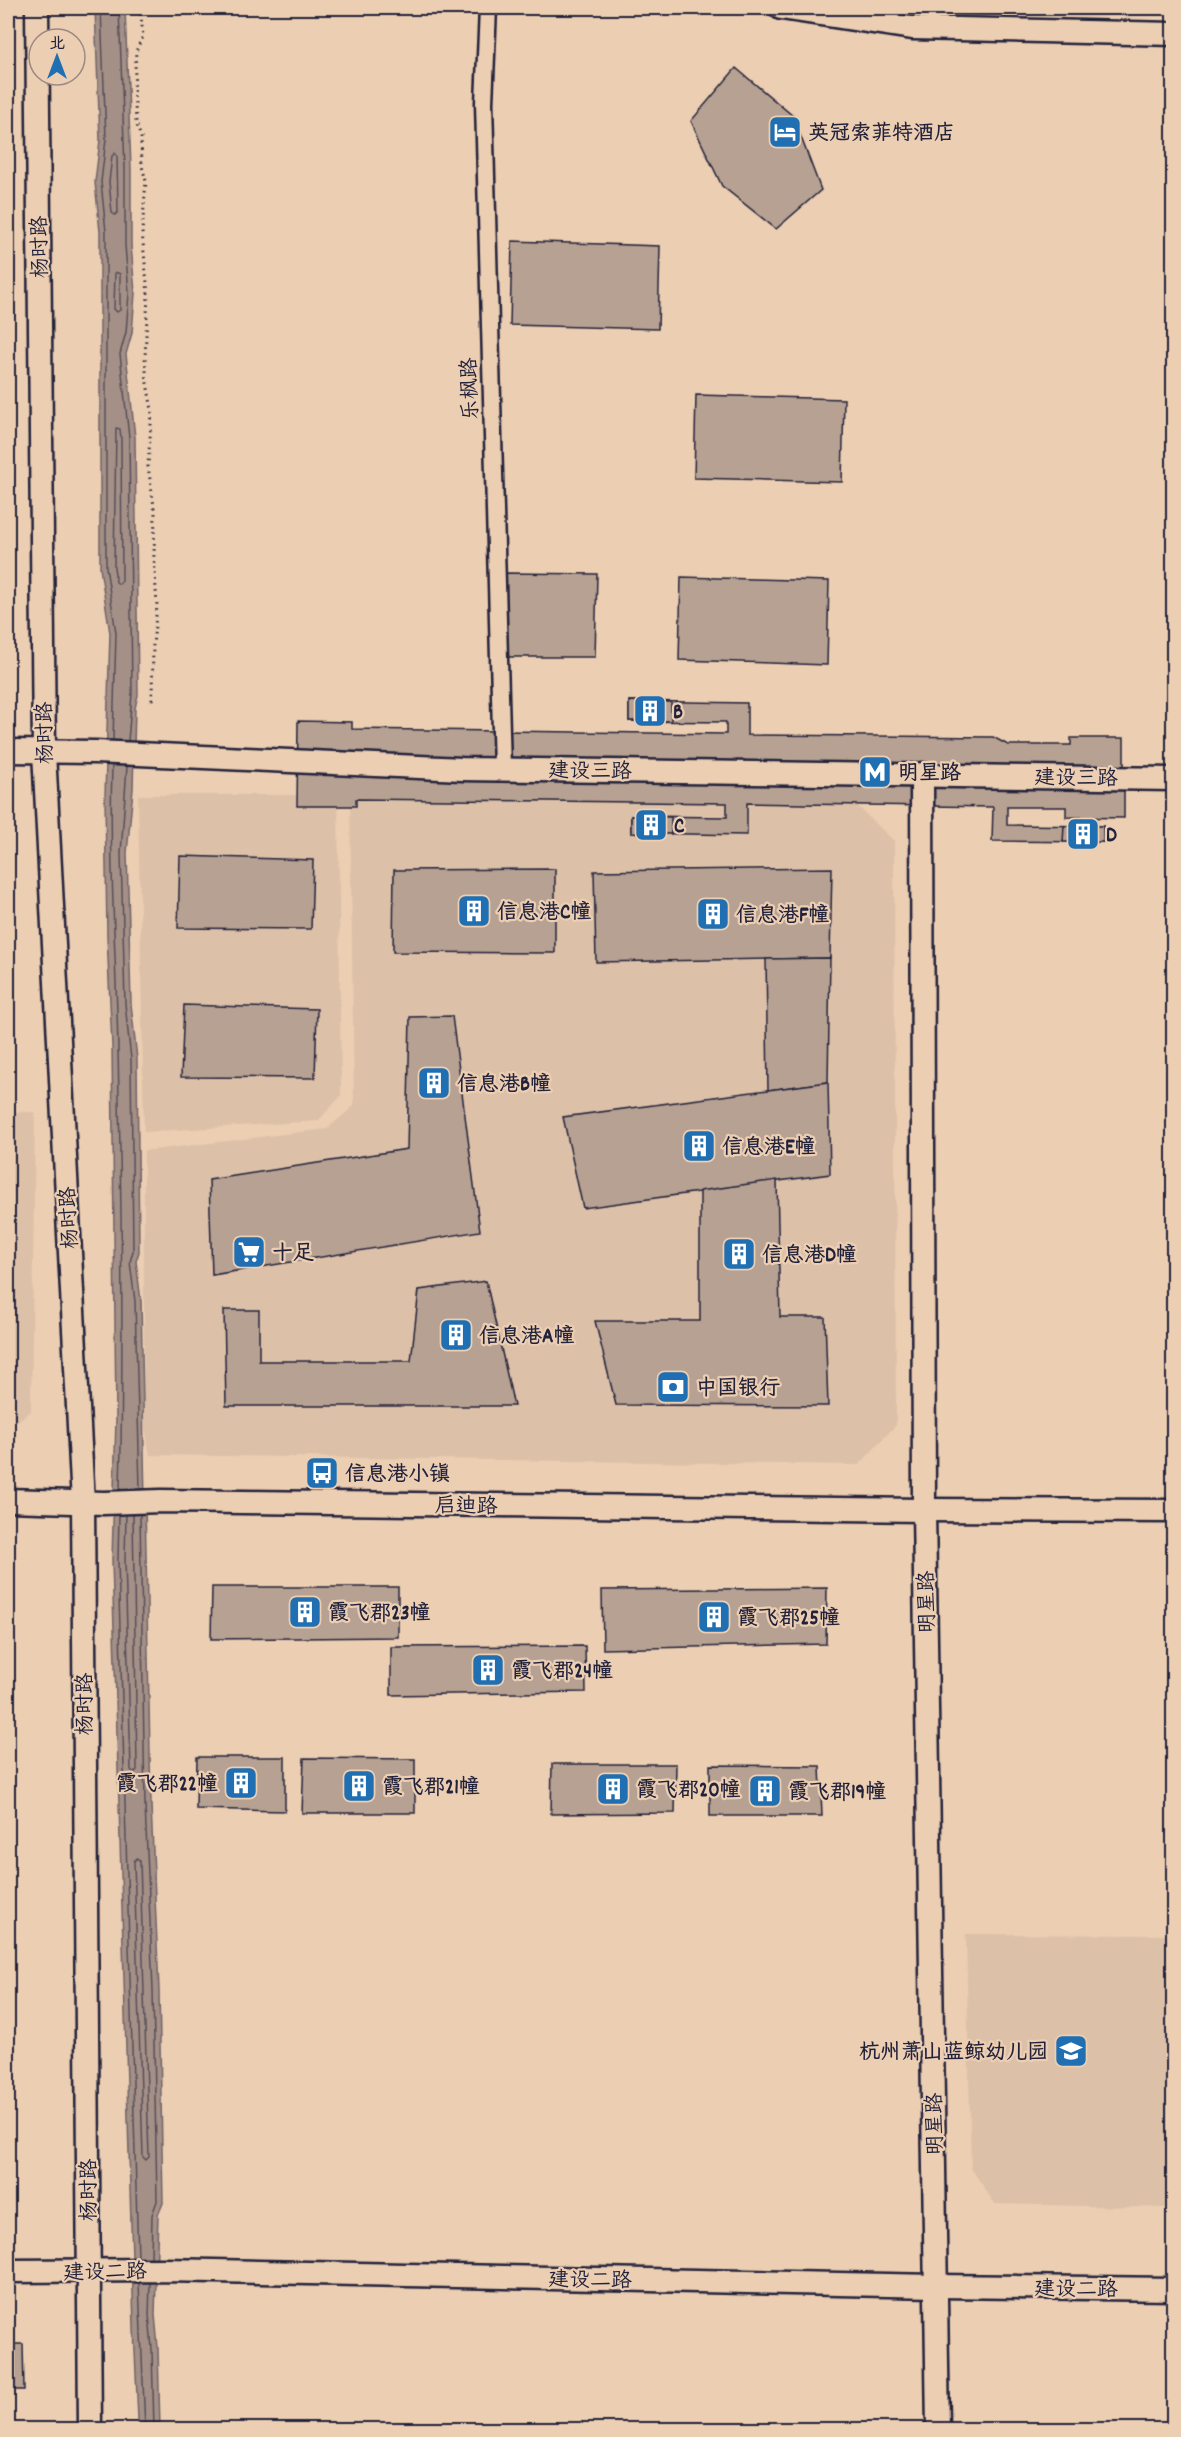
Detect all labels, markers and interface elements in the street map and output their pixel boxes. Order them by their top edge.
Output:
north arrow [27,27,87,87]
text: 北 [49,33,65,56]
hotel icon: 英冠索菲特酒店 [767,114,803,150]
place label: 英冠索菲特酒店 [808,120,955,150]
street label: 杨时路 [26,215,58,279]
street label: 乐枫路 [456,357,488,421]
building icon: B [632,693,668,729]
place label: B [673,699,683,729]
street label: 杨时路 [31,701,63,765]
metro station icon: 明星路 [857,754,893,790]
street label: 建设三路 [548,757,632,789]
place label: 明星路 [898,760,961,790]
street label: 建设三路 [1034,764,1118,796]
building icon: C [633,807,669,843]
place label: C [674,813,685,843]
building icon: D [1065,816,1101,852]
place label: D [1106,822,1117,852]
building icon: 信息港C幢 [456,893,492,929]
building icon: 信息港F幢 [695,896,731,932]
place label: 信息港C幢 [497,899,591,929]
place label: 信息港F幢 [736,902,829,932]
building icon: 信息港B幢 [416,1065,452,1101]
place label: 信息港B幢 [457,1071,551,1101]
building icon: 信息港E幢 [681,1128,717,1164]
place label: 信息港E幢 [722,1134,816,1164]
street label: 杨时路 [54,1186,88,1250]
supermarket icon: 十足 [231,1234,267,1270]
building icon: 信息港D幢 [721,1236,757,1272]
place label: 十足 [272,1240,314,1270]
place label: 信息港D幢 [762,1242,857,1272]
building icon: 信息港A幢 [438,1317,474,1353]
place label: 信息港A幢 [479,1323,574,1353]
bank icon: 中国银行 [655,1369,691,1405]
place label: 中国银行 [696,1375,780,1405]
bus stop icon: 信息港小镇 [304,1455,340,1491]
place label: 信息港小镇 [345,1461,450,1491]
street label: 启迪路 [434,1492,498,1524]
street label: 明星路 [913,1570,945,1634]
building icon: 霞飞郡23幢 [287,1594,323,1630]
building icon: 霞飞郡25幢 [696,1599,732,1635]
place label: 霞飞郡23幢 [328,1600,431,1630]
place label: 霞飞郡25幢 [737,1605,840,1635]
building icon: 霞飞郡24幢 [470,1652,506,1688]
place label: 霞飞郡24幢 [511,1658,613,1688]
street label: 杨时路 [72,1673,102,1736]
building icon: 霞飞郡22幢 [223,1765,259,1801]
building icon: 霞飞郡21幢 [341,1768,377,1804]
place label: 霞飞郡22幢 [116,1771,218,1801]
building icon: 霞飞郡20幢 [595,1771,631,1807]
building icon: 霞飞郡19幢 [747,1773,783,1809]
place label: 霞飞郡21幢 [382,1774,480,1804]
place label: 霞飞郡20幢 [636,1777,741,1807]
place label: 霞飞郡19幢 [788,1779,886,1809]
school or university icon: 杭州萧山蓝鲸幼儿园 [1053,2033,1089,2069]
place label: 杭州萧山蓝鲸幼儿园 [859,2039,1048,2069]
street label: 明星路 [921,2092,953,2156]
street label: 杨时路 [76,2159,106,2222]
street label: 建设二路 [63,2258,147,2290]
street label: 建设二路 [548,2266,632,2298]
street label: 建设二路 [1034,2275,1118,2307]

